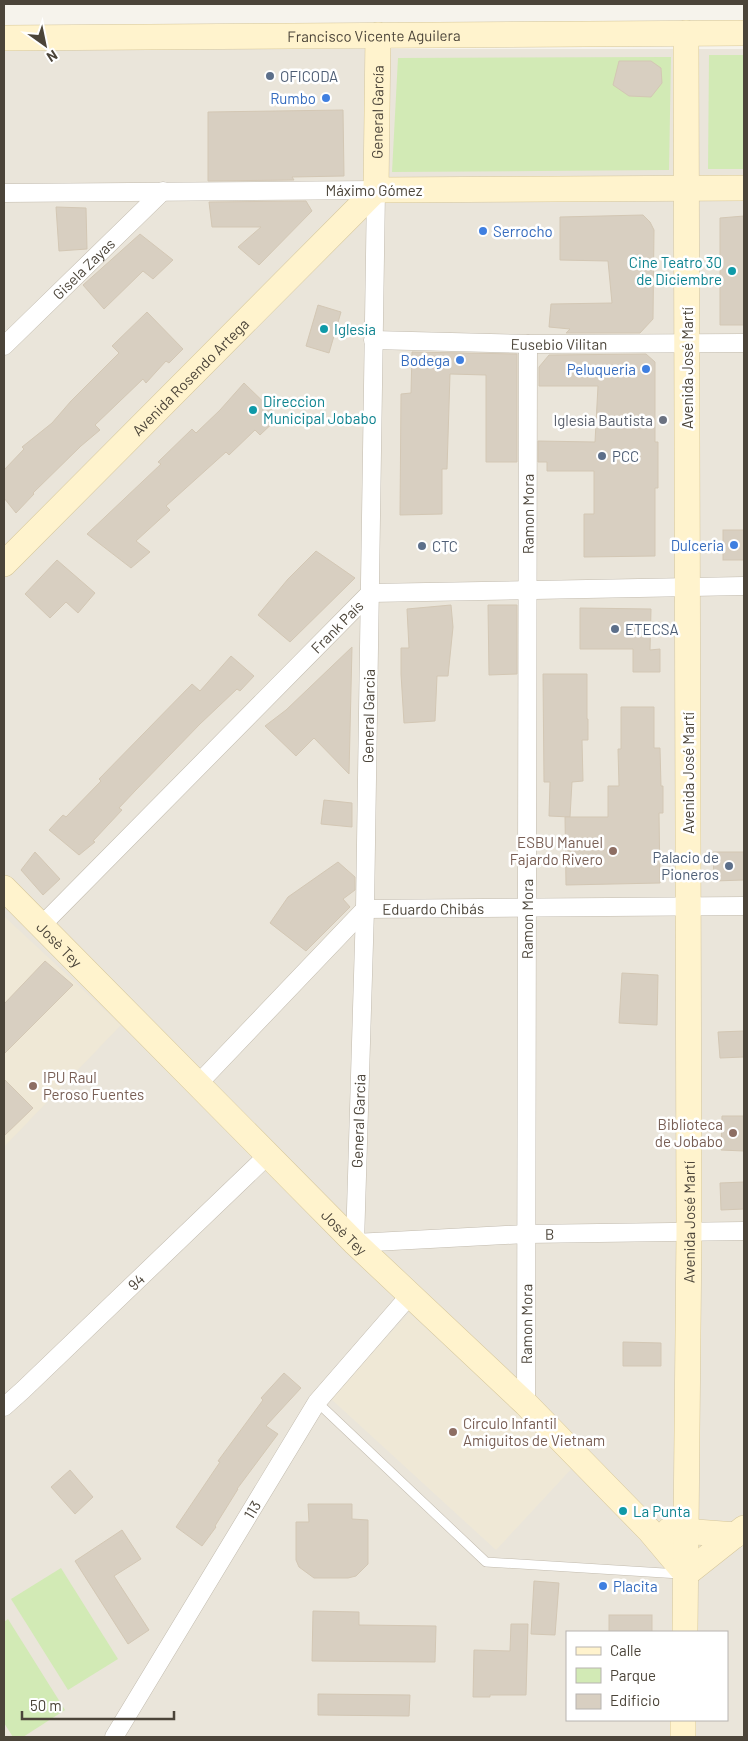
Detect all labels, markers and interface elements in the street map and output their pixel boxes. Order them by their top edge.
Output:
north arrow [20,20,70,70]
street label: Francisco Vicente Aguilera [287,26,461,45]
text: N [44,47,61,66]
street label: General García [367,65,387,159]
place label: OFICODA [280,67,338,85]
marker: OFICODA [264,70,276,82]
place label: Rumbo [270,89,316,107]
marker: Rumbo [320,92,332,104]
street label: Máximo Gómez [325,181,423,199]
place label: Serrocho [493,222,553,240]
marker: Serrocho [477,225,489,237]
street label: Gisela Zayas [49,234,118,303]
place label: Cine Teatro 30 de Diciembre [629,253,722,288]
marker: Cine Teatro 30 de Diciembre [726,265,738,277]
street label: Avenida José Martí [678,307,696,429]
street label: Avenida Rosendo Artega [128,314,252,439]
place label: Iglesia [334,320,376,338]
marker: Iglesia [318,323,330,335]
street label: Eusebio Vilitan [510,335,607,353]
place label: Bodega [401,351,450,369]
marker: Bodega [454,354,466,366]
place label: Peluqueria [567,360,636,378]
marker: Peluqueria [640,363,652,375]
place label: Direccion Municipal Jobabo [263,392,377,427]
marker: Direccion Municipal Jobabo [247,404,259,416]
place label: Iglesia Bautista [553,411,653,429]
marker: Iglesia Bautista [657,414,669,426]
place label: PCC [612,447,639,465]
marker: PCC [596,450,608,462]
street label: Ramon Mora [519,474,537,554]
place label: Dulceria [671,536,724,554]
place label: CTC [432,537,458,555]
marker: Dulceria [728,539,740,551]
marker: CTC [416,540,428,552]
street label: Frank País [307,596,367,657]
place label: ETECSA [625,620,679,638]
marker: ETECSA [609,623,621,635]
street label: General Garcia [358,669,378,763]
street label: Avenida José Martí [679,712,697,834]
place label: ESBU Manuel Fajardo Rivero [510,833,603,868]
marker: ESBU Manuel Fajardo Rivero [607,845,619,857]
place label: Palacio de Pioneros [652,848,719,883]
marker: Palacio de Pioneros [723,860,735,872]
street label: Ramon Mora [518,879,536,959]
street label: Eduardo Chibás [382,899,484,918]
street label: Josè Tey [33,917,86,971]
place label: IPU Raul Peroso Fuentes [43,1068,144,1103]
street label: General Garcia [347,1074,369,1168]
marker: IPU Raul Peroso Fuentes [27,1080,39,1092]
place label: Biblioteca de Jobabo [655,1115,723,1150]
marker: Biblioteca de Jobabo [727,1127,739,1139]
street label: Avenida José Martí [679,1161,698,1283]
street label: Josè Tey [318,1205,371,1259]
street label: B [545,1225,554,1243]
street label: 94 [124,1270,148,1294]
street label: Ramon Mora [517,1284,535,1364]
place label: Círculo Infantil Amiguitos de Vietnam [463,1414,605,1449]
marker: Círculo Infantil Amiguitos de Vietnam [447,1426,459,1438]
street label: 113 [239,1497,264,1522]
place label: La Punta [633,1502,690,1520]
marker: La Punta [617,1505,629,1517]
place label: Placita [613,1577,658,1595]
marker: Placita [597,1580,609,1592]
legend [566,1631,728,1721]
text: Calle [610,1641,642,1659]
text: Parque [610,1666,656,1684]
scale bar [22,1688,175,1720]
text: Edificio [610,1691,660,1709]
text: 50 m [30,1696,62,1714]

